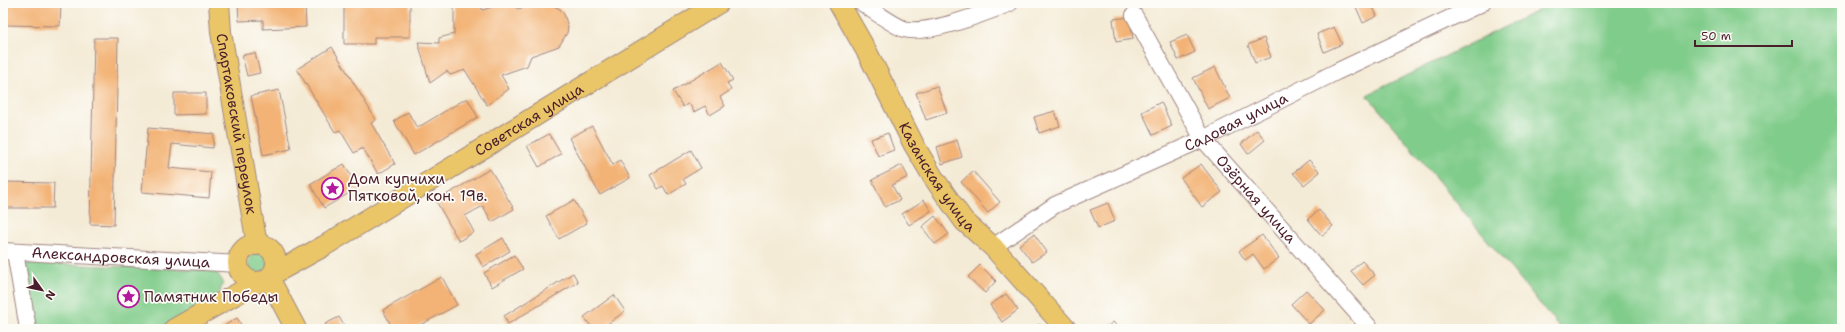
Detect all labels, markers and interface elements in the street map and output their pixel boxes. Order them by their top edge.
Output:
scale bar [1695,22,1792,48]
text: 50 m [1701,28,1731,44]
street label: Спартаковский переулок [211,32,262,216]
street label: Советская улица [471,78,588,161]
street label: Садовая улица [1181,88,1292,156]
street label: Казанская улица [894,119,980,237]
street label: Озёрная улица [1212,150,1301,248]
place label: Дом купчихи Пятковой, кон. 19в. [348,169,487,206]
place icon: Дом купчихи Пятковой, кон. 19в. [320,175,346,201]
street label: Александровская улица [31,243,211,272]
north arrow [22,270,62,310]
place icon: Памятник Победы [116,284,142,310]
text: N [41,287,59,303]
place label: Памятник Победы [144,287,278,307]

